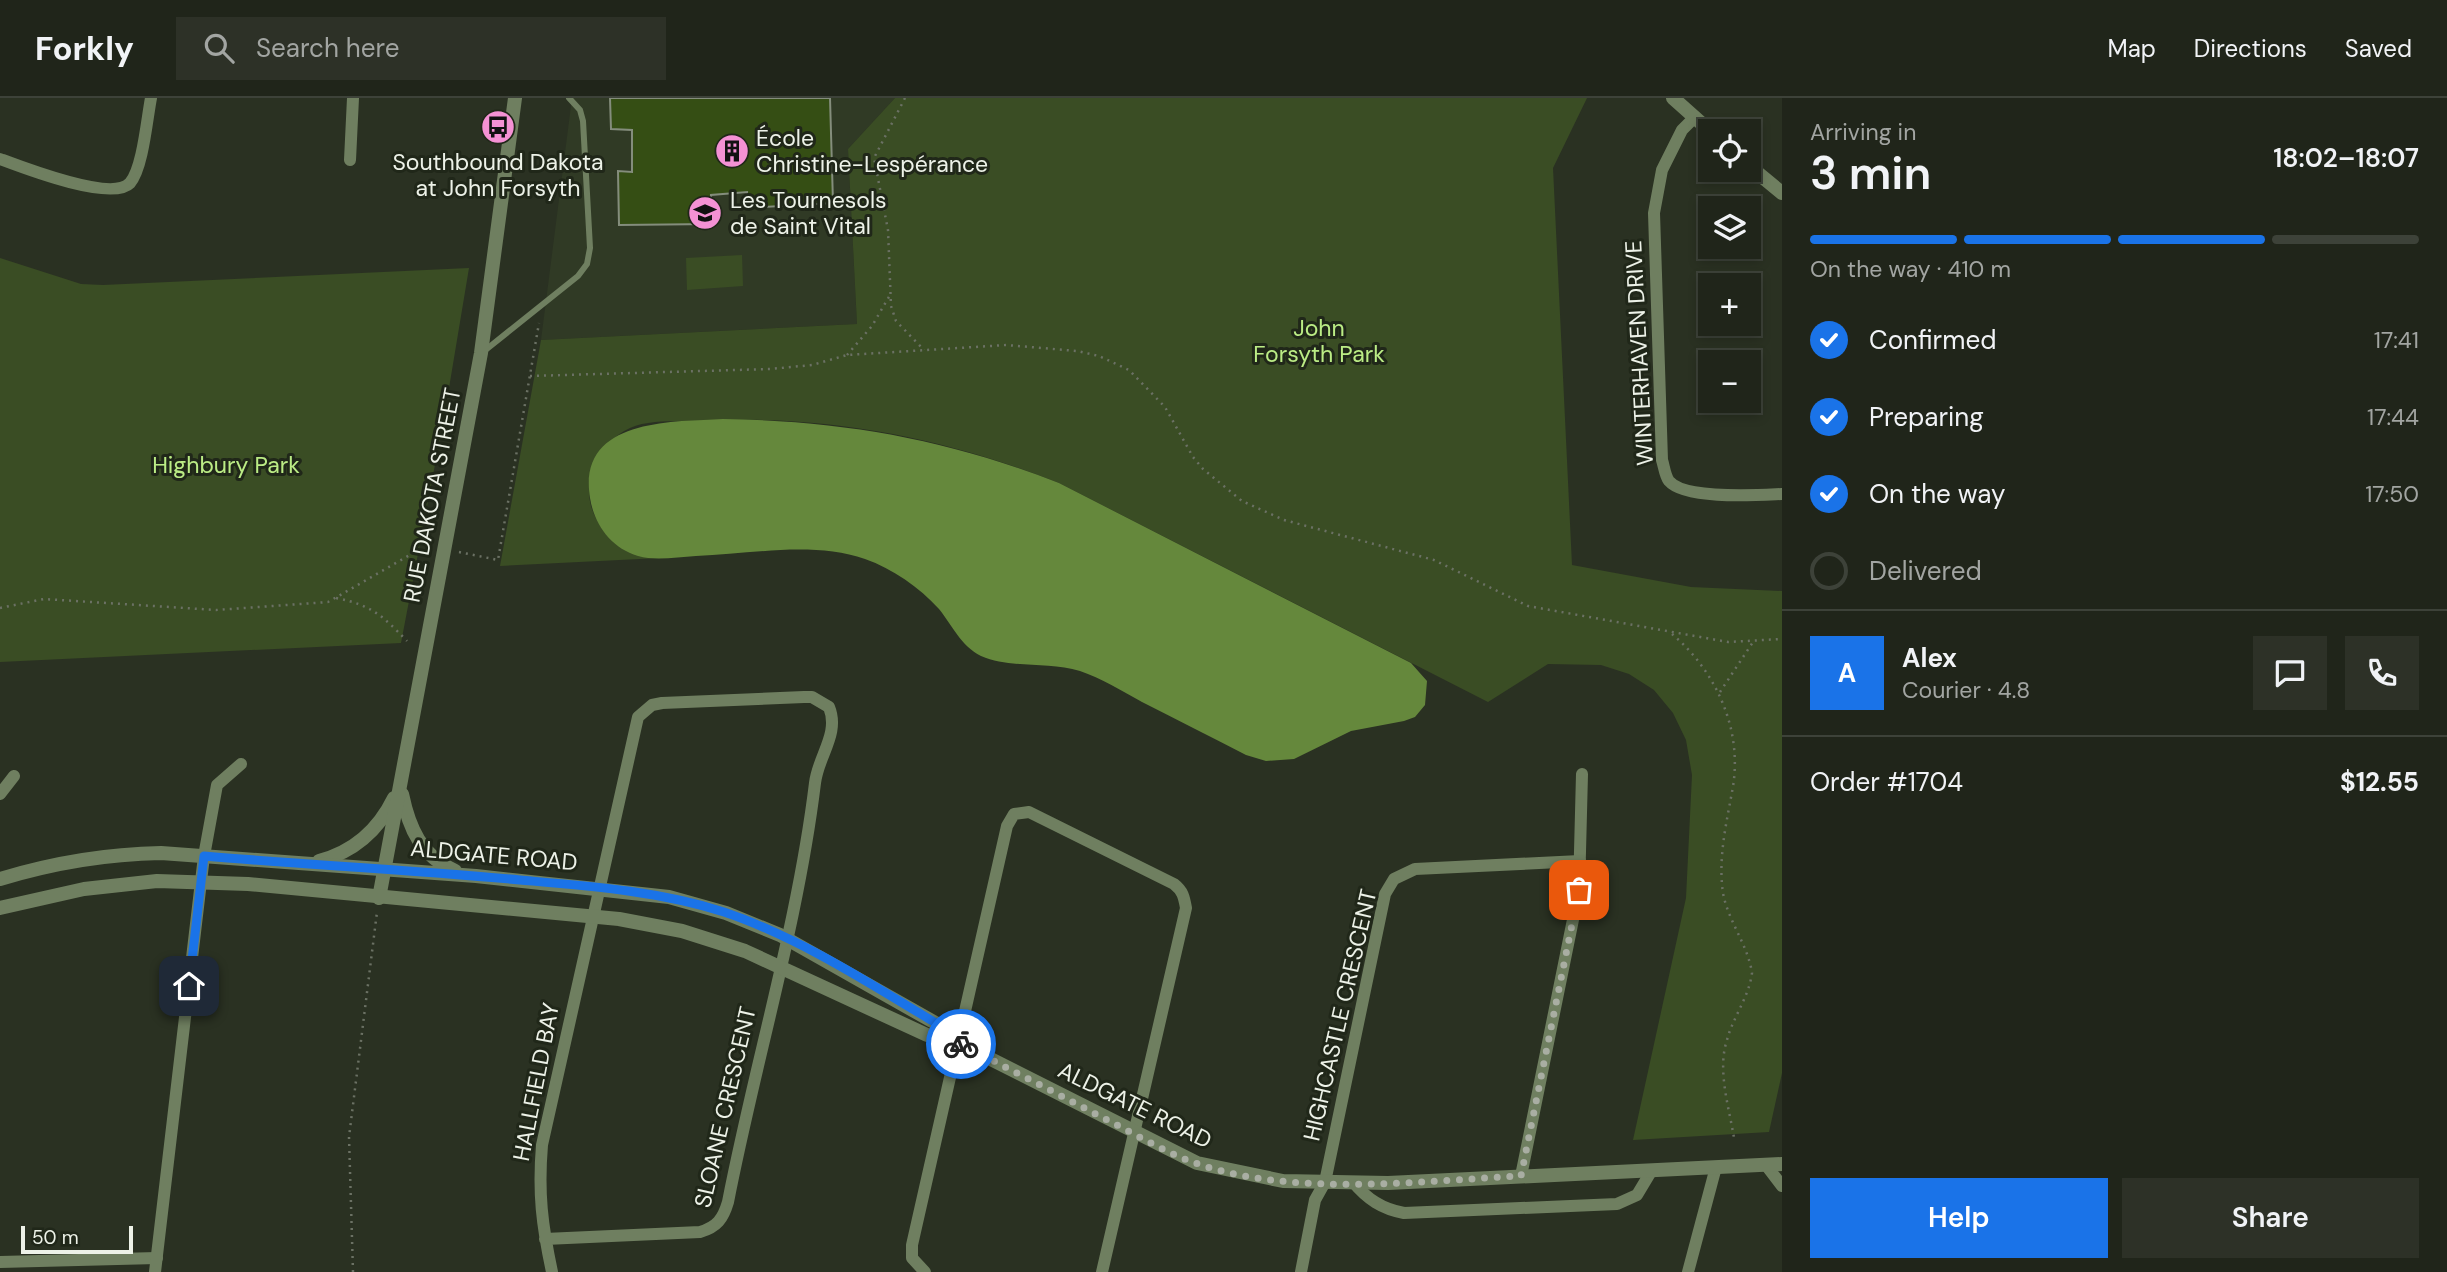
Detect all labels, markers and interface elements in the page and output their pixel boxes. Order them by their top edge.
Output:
search box [176,17,666,80]
text: Forkly [35,27,134,70]
icon: search [200,29,238,67]
text: Search here [256,31,399,65]
text: Map [2108,33,2156,64]
text: Directions [2194,33,2307,64]
text: Saved [2345,33,2412,64]
bus stop icon: Southbound Dakota at John Forsyth [479,108,517,146]
text: Arriving in [1810,117,1916,147]
map controls [1698,119,1761,413]
button: locate [1698,119,1761,182]
place label: École Christine-Lespérance [756,123,988,179]
building icon: École Christine-Lespérance [713,132,751,170]
text: 18:02–18:07 [2273,141,2419,175]
text: 3 min [1810,143,1931,203]
place label: Southbound Dakota at John Forsyth [392,147,604,203]
place label: Les Tournesols de Saint Vital [730,185,887,241]
school or university icon: Les Tournesols de Saint Vital [686,194,724,232]
button: layers [1698,196,1761,259]
street label: WINTERHAVEN DRIVE [1618,240,1660,466]
text: On the way · 410 m [1810,254,2011,284]
button: + [1698,273,1761,336]
park label: John Forsyth Park [1253,313,1385,369]
icon: check [1810,321,1848,359]
text: Confirmed [1869,323,1996,357]
text: 17:41 [2374,325,2419,355]
button: − [1698,350,1761,413]
street label: RUE DAKOTA STREET [396,385,468,605]
icon: check [1810,398,1848,436]
text: Preparing [1869,400,1984,434]
text: 17:44 [2367,402,2419,432]
park label: Highbury Park [152,450,300,480]
icon: check [1810,475,1848,513]
text: On the way [1869,477,2005,511]
text: 17:50 [2365,479,2419,509]
text: Delivered [1869,554,1982,588]
button: chat [2253,636,2327,710]
button: phone [2345,636,2419,710]
text: Alex [1902,641,1957,675]
text: A [1838,656,1856,690]
text: Courier · 4.8 [1902,675,2030,705]
text: Order #1704 [1810,765,1963,799]
text: $12.55 [2340,765,2419,799]
street label: ALDGATE ROAD [409,833,579,877]
pin [1549,860,1609,920]
icon: bag [1560,871,1598,909]
street label: HIGHCASTLE CRESCENT [1296,886,1384,1144]
pin [159,956,219,1016]
icon: home [170,967,208,1005]
street label: HALLFIELD BAY [506,1000,566,1164]
street label: SLOANE CRESCENT [687,1003,763,1211]
courier [926,1009,996,1079]
icon: bike [942,1025,980,1063]
street label: ALDGATE ROAD [1053,1055,1217,1155]
button: Help [1810,1178,2108,1258]
button: Share [2122,1178,2419,1258]
scale bar [21,1223,133,1255]
text: 50 m [32,1225,79,1250]

